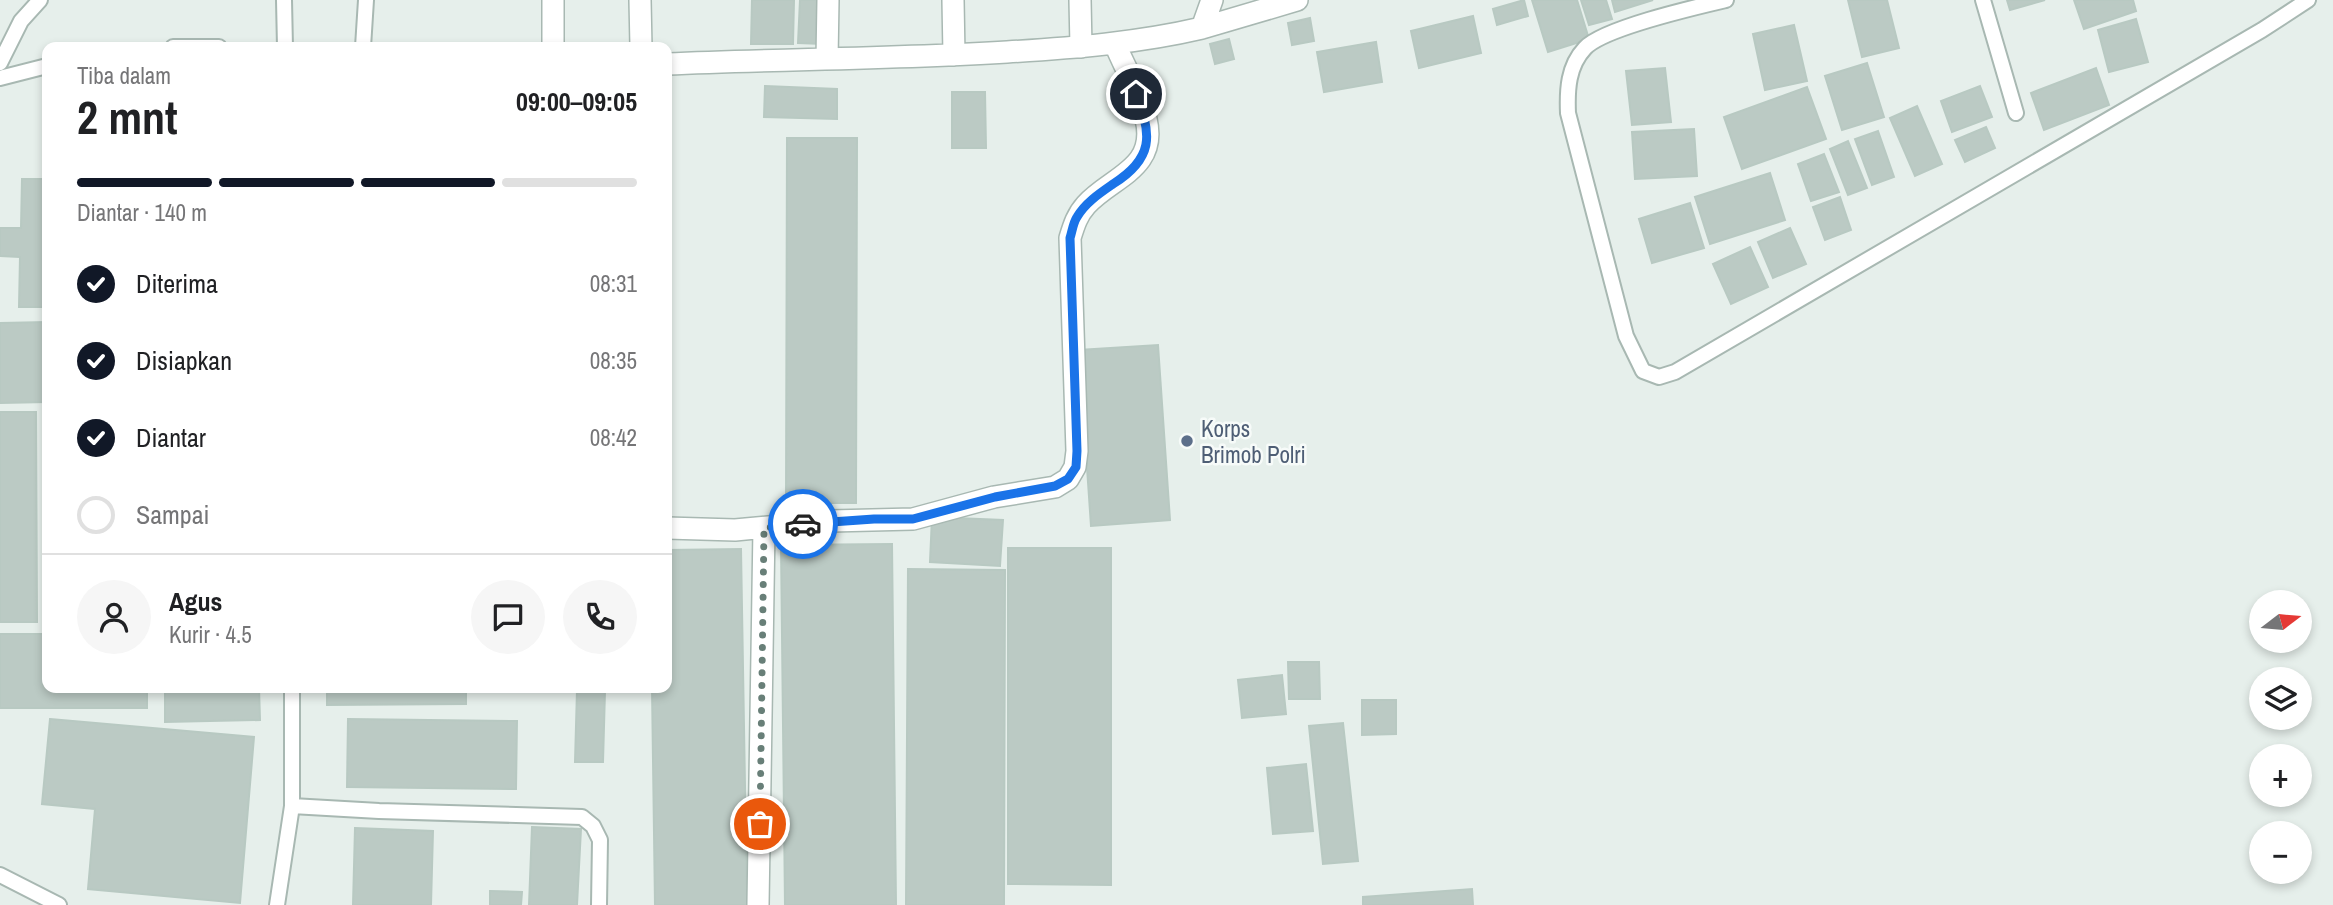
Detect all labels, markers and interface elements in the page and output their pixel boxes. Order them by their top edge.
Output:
text: Tiba dalam [77,60,171,91]
pin [1106,64,1166,124]
icon: home [1117,75,1155,113]
text: 09:00–09:05 [516,84,637,119]
text: 2 mnt [77,86,178,148]
text: Diantar · 140 m [77,197,207,228]
icon: check [77,265,115,303]
text: Diterima [136,266,218,301]
text: 08:31 [590,268,637,299]
icon: check [77,342,115,380]
text: Disiapkan [136,343,232,378]
text: 08:35 [590,345,637,376]
place label: Korps Brimob Polri [1201,413,1306,470]
icon: check [77,419,115,457]
text: Diantar [136,420,206,455]
text: 08:42 [590,422,637,453]
marker: Korps Brimob Polri [1179,433,1195,449]
courier [768,489,838,559]
text: Sampai [136,497,209,532]
icon: car [784,505,822,543]
button: person [77,580,151,654]
button: chat [471,580,545,654]
button: phone [563,580,637,654]
text: Agus [169,584,222,619]
north arrow [2249,590,2312,653]
map controls [2249,590,2312,884]
text: Kurir · 4.5 [169,619,252,650]
button: layers [2249,667,2312,730]
button: + [2249,744,2312,807]
pin [730,794,790,854]
icon: bag [741,805,779,843]
button: − [2249,821,2312,884]

